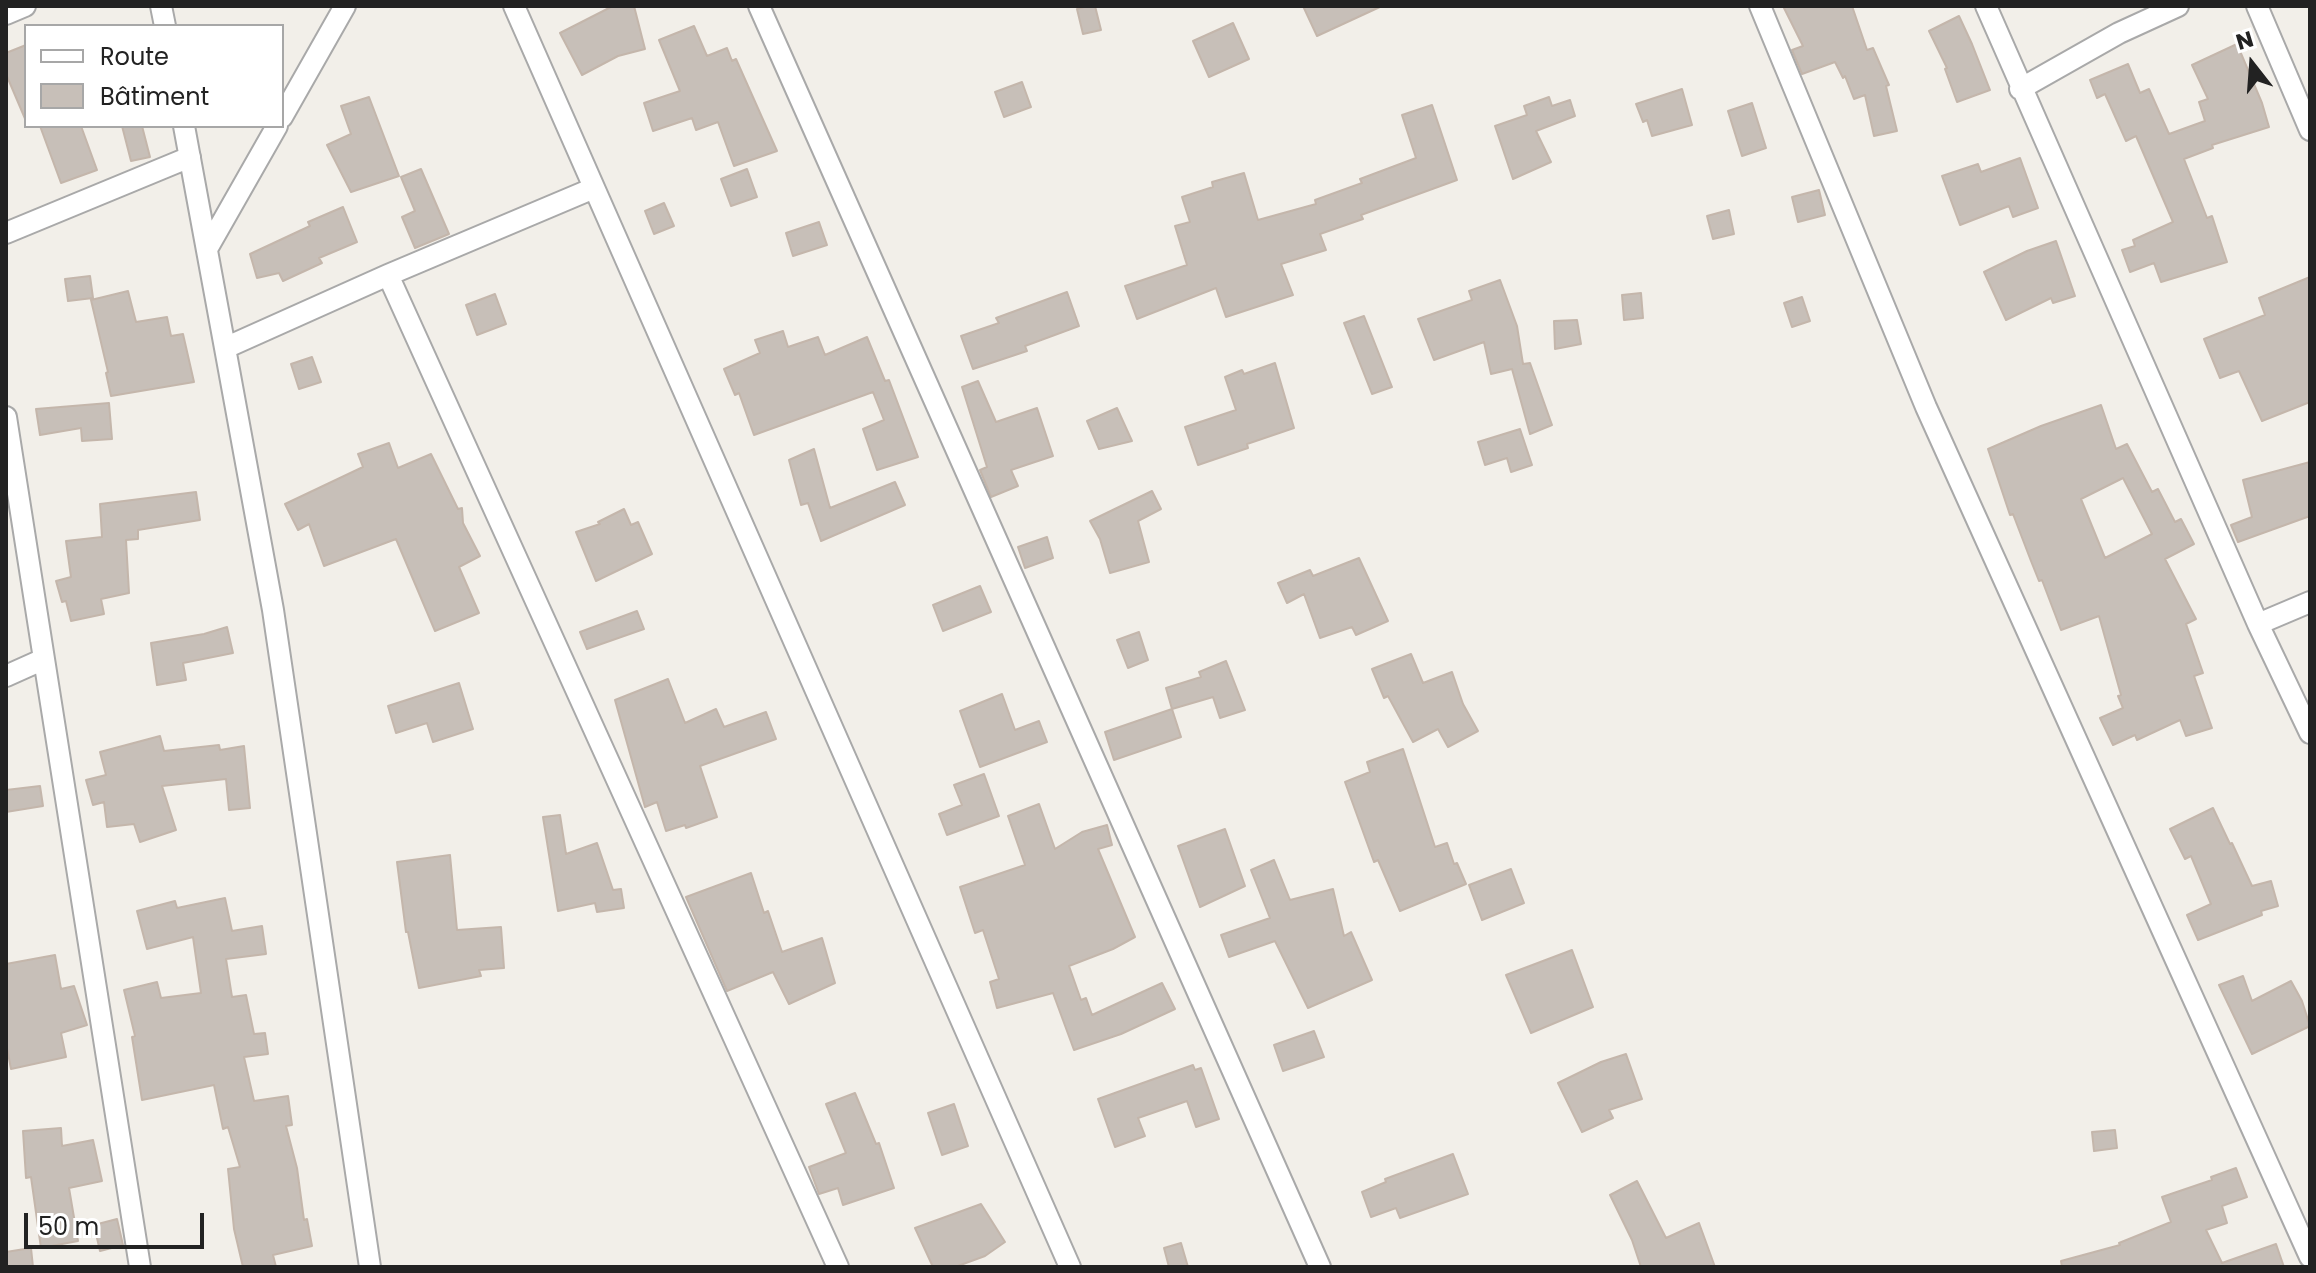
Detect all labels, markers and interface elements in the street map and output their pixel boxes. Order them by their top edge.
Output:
text: N [2232,23,2257,58]
legend [24,24,284,128]
north arrow [2212,24,2292,104]
text: Route [100,40,169,73]
text: Bâtiment [100,80,209,113]
scale bar [28,1197,208,1247]
text: 50 m [38,1210,99,1243]

